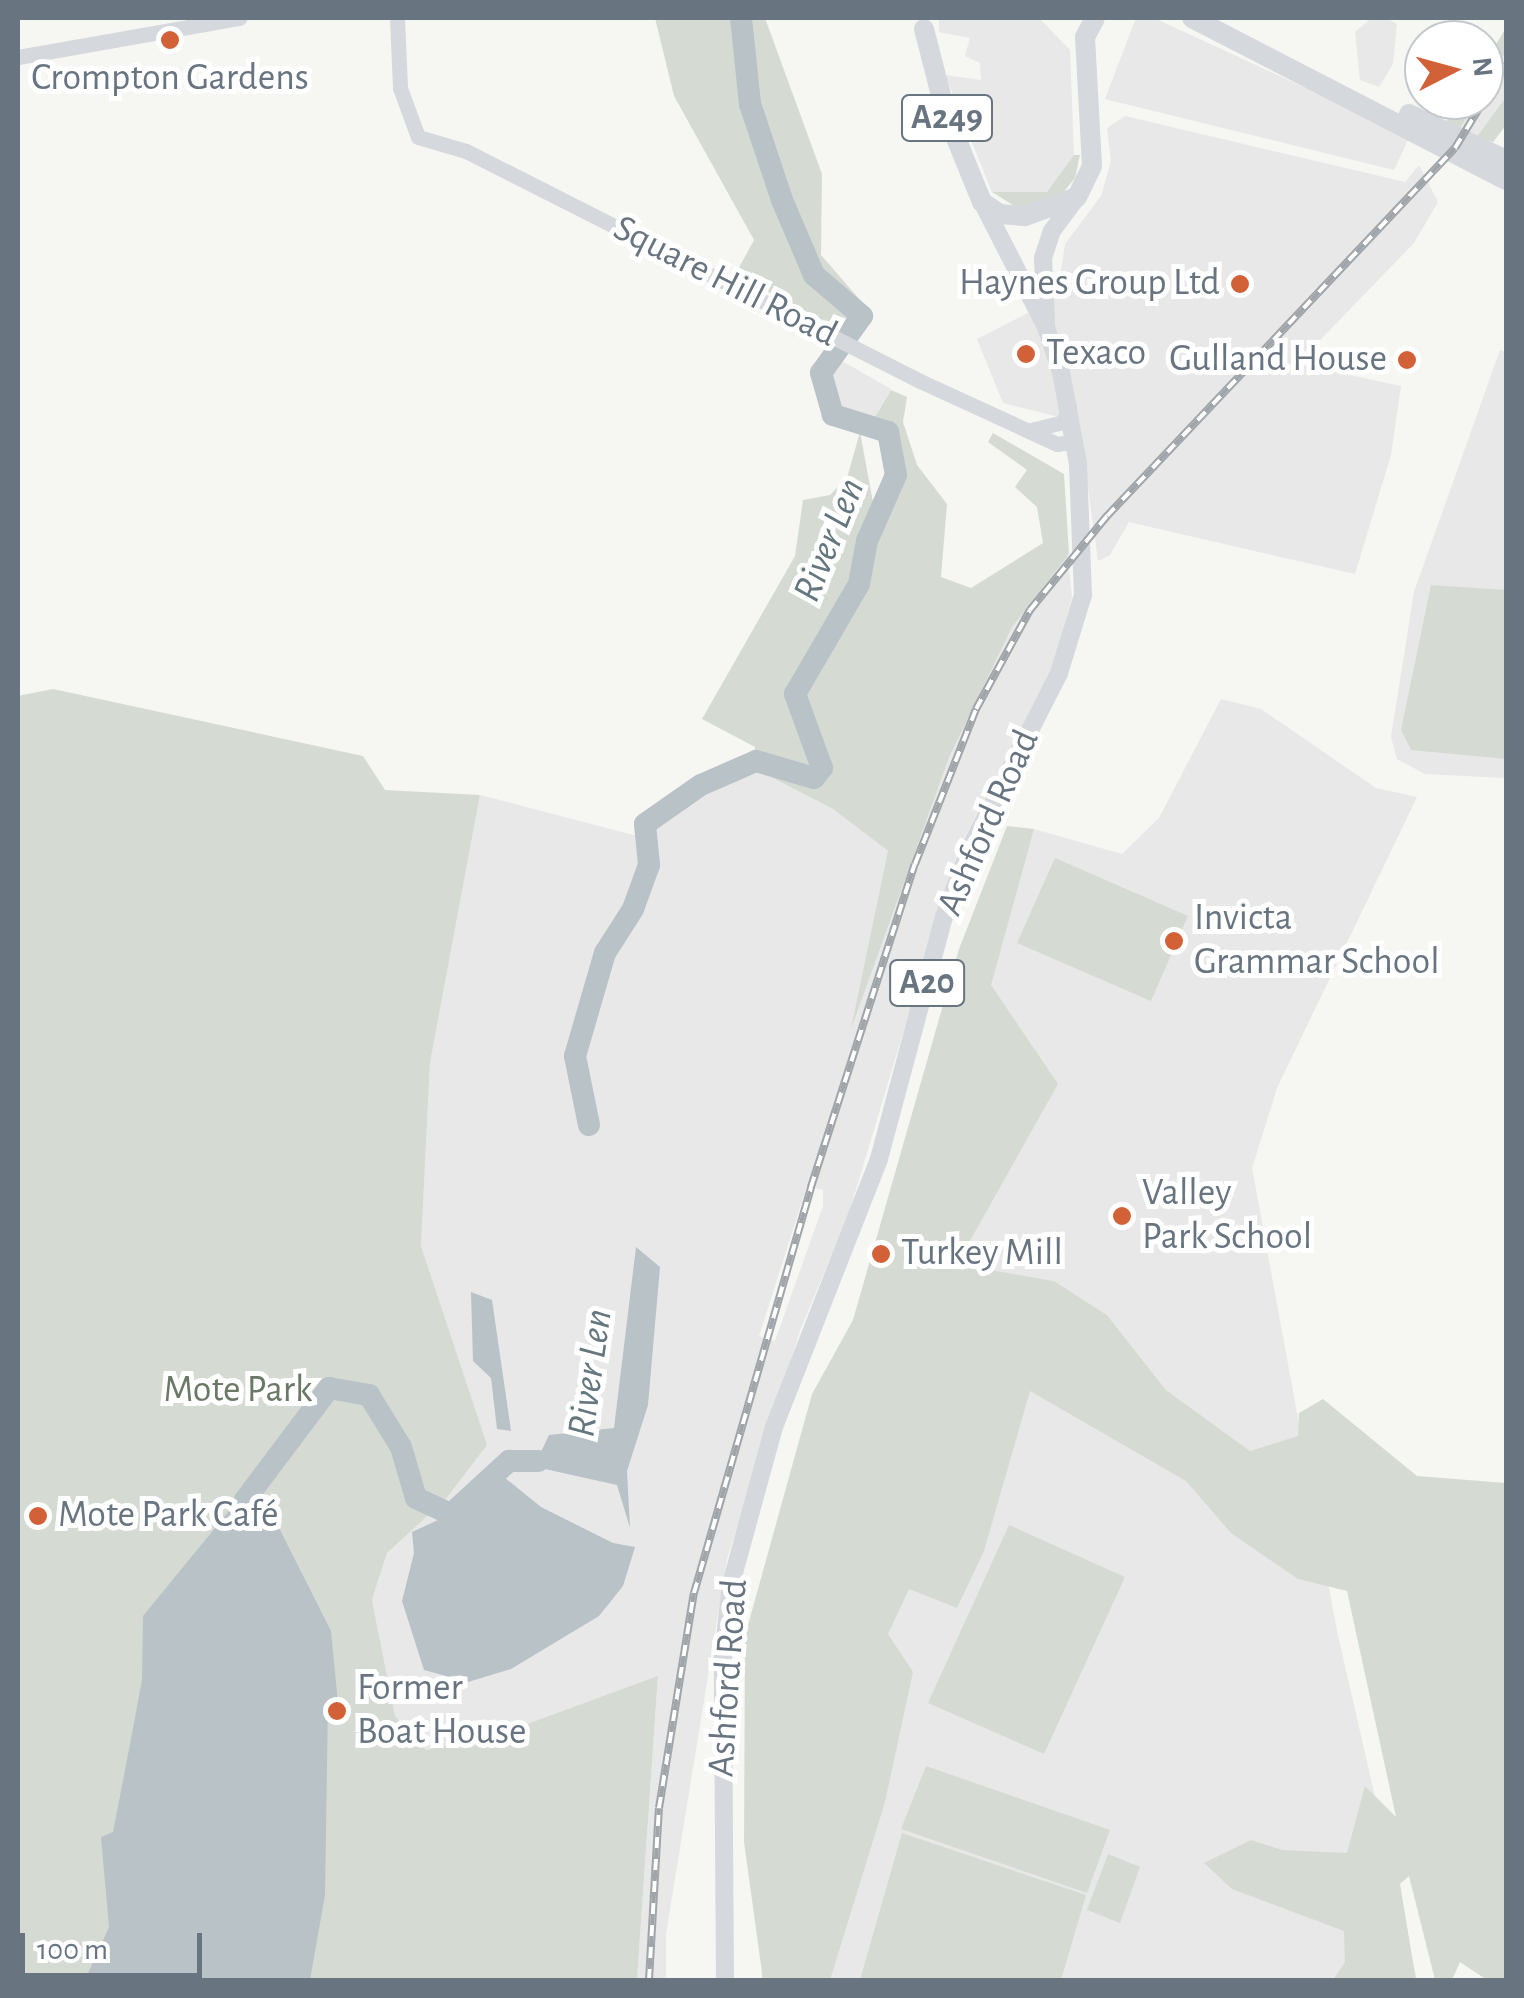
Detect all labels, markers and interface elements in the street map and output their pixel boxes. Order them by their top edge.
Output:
north arrow [1404,20,1504,120]
marker: Crompton Gardens [159,29,181,51]
place label: Crompton Gardens [31,56,309,102]
text: N [1467,56,1497,78]
road number: A249 [900,88,994,148]
street label: Square Hill Road [606,206,844,358]
place label: Haynes Group Ltd [959,261,1220,307]
marker: Haynes Group Ltd [1229,273,1251,295]
place label: Texaco [1046,331,1146,377]
place label: Gulland House [1169,337,1387,383]
marker: Texaco [1015,343,1037,365]
marker: Gulland House [1396,349,1418,371]
water label: River Len [783,471,875,609]
street label: Ashford Road [928,723,1050,923]
place label: Invicta Grammar School [1194,896,1440,986]
marker: Invicta Grammar School [1163,930,1185,952]
road number: A20 [887,953,967,1013]
place label: Valley Park School [1142,1171,1312,1260]
marker: Valley Park School [1111,1205,1133,1227]
place label: Turkey Mill [901,1231,1063,1277]
marker: Turkey Mill [870,1243,892,1265]
water label: River Len [557,1306,623,1440]
park label: Mote Park [164,1368,312,1414]
place label: Mote Park Café [58,1493,278,1539]
marker: Mote Park Café [27,1505,49,1527]
street label: Ashford Road [699,1578,759,1778]
place label: Former Boat House [357,1666,526,1756]
marker: Former Boat House [326,1700,348,1722]
scale bar [25,1913,208,1975]
text: 100 m [37,1935,108,1965]

